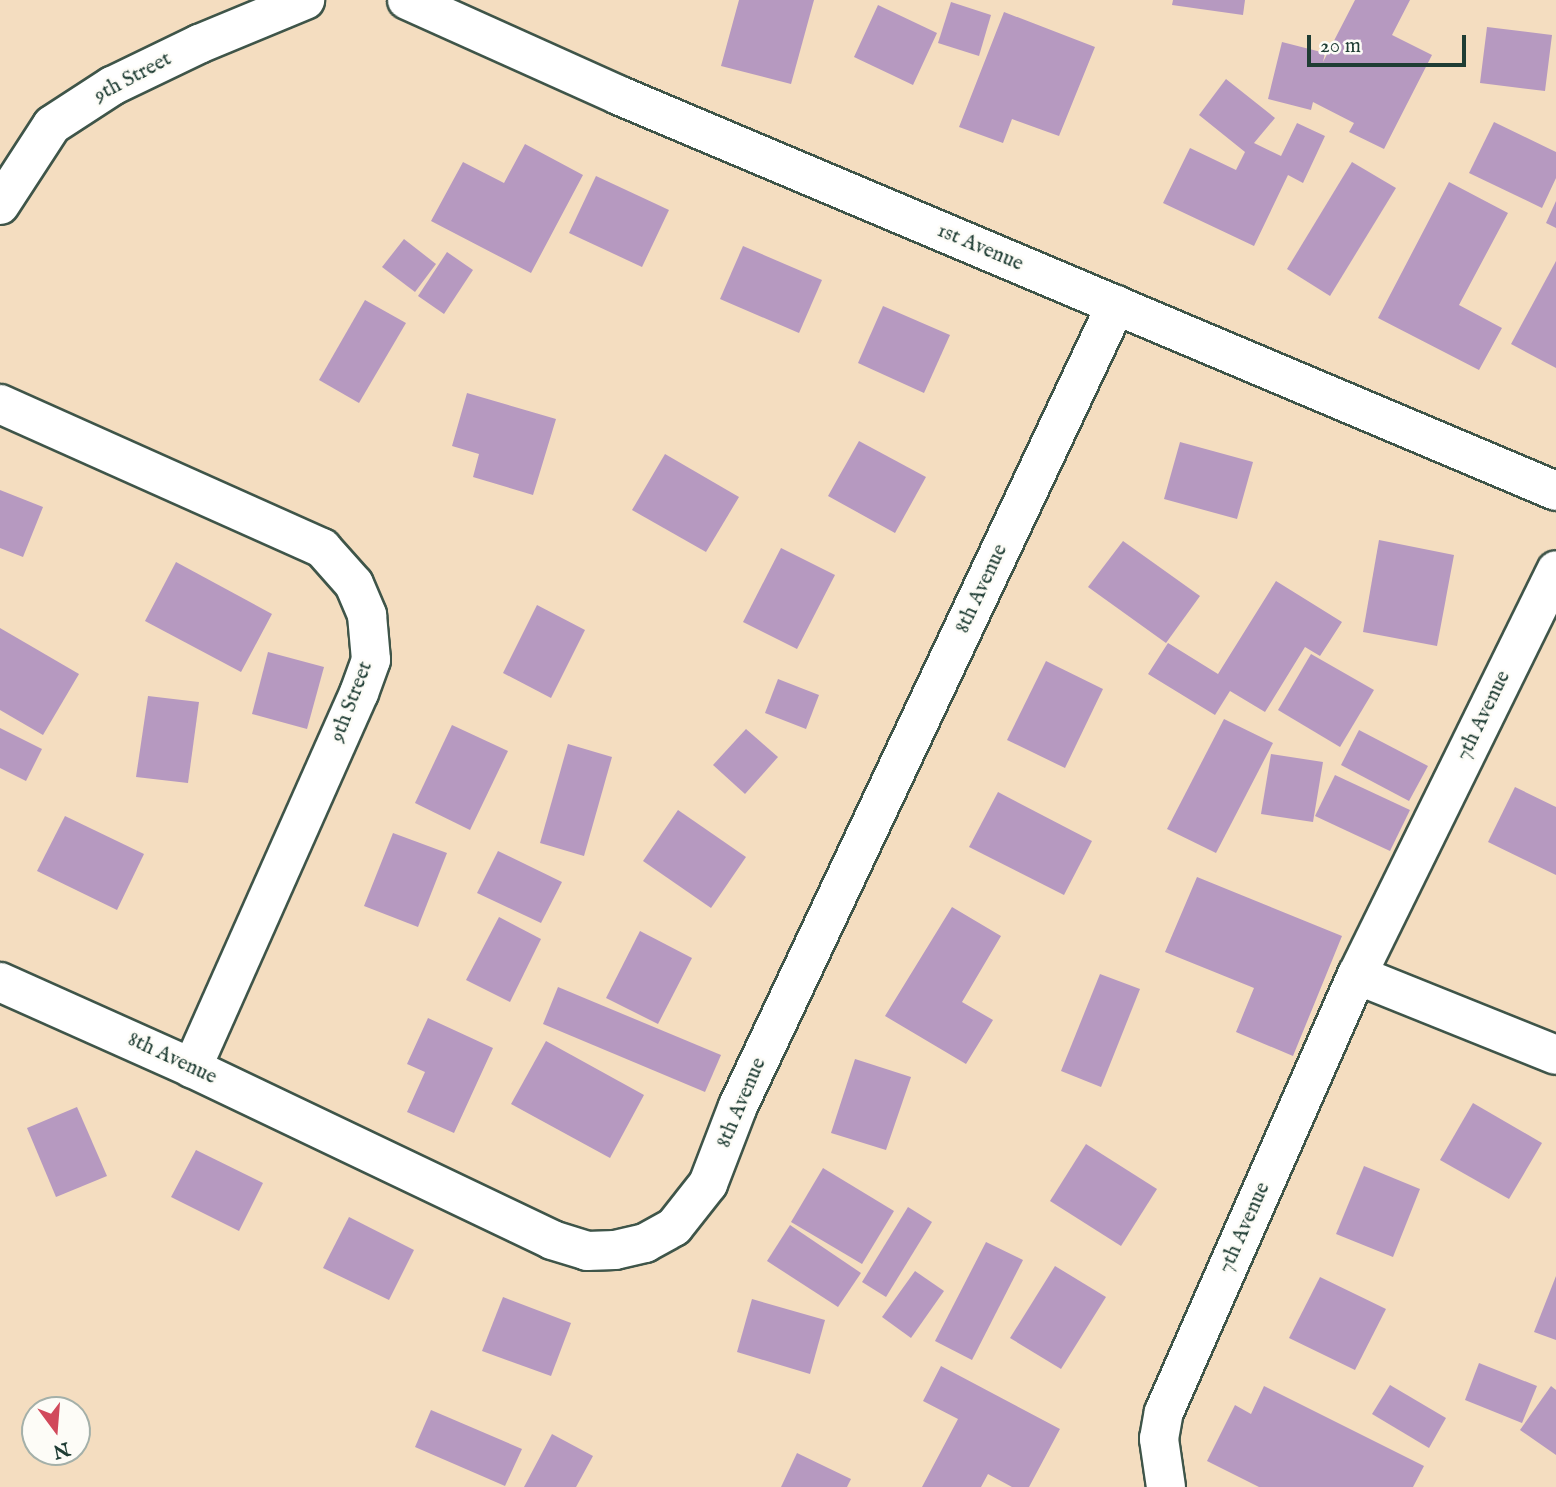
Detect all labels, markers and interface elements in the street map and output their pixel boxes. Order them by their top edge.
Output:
scale bar [1311,21,1470,65]
text: 20 m [1320,33,1361,60]
street label: 9th Street [90,47,176,109]
street label: 1st Avenue [933,219,1027,277]
street label: 8th Avenue [950,540,1014,638]
street label: 9th Street [325,658,379,746]
street label: 7th Avenue [1451,667,1517,765]
street label: 8th Avenue [123,1027,221,1091]
street label: 8th Avenue [712,1054,772,1152]
street label: 7th Avenue [1214,1179,1276,1277]
north arrow [21,1396,91,1466]
text: N [50,1435,72,1463]

